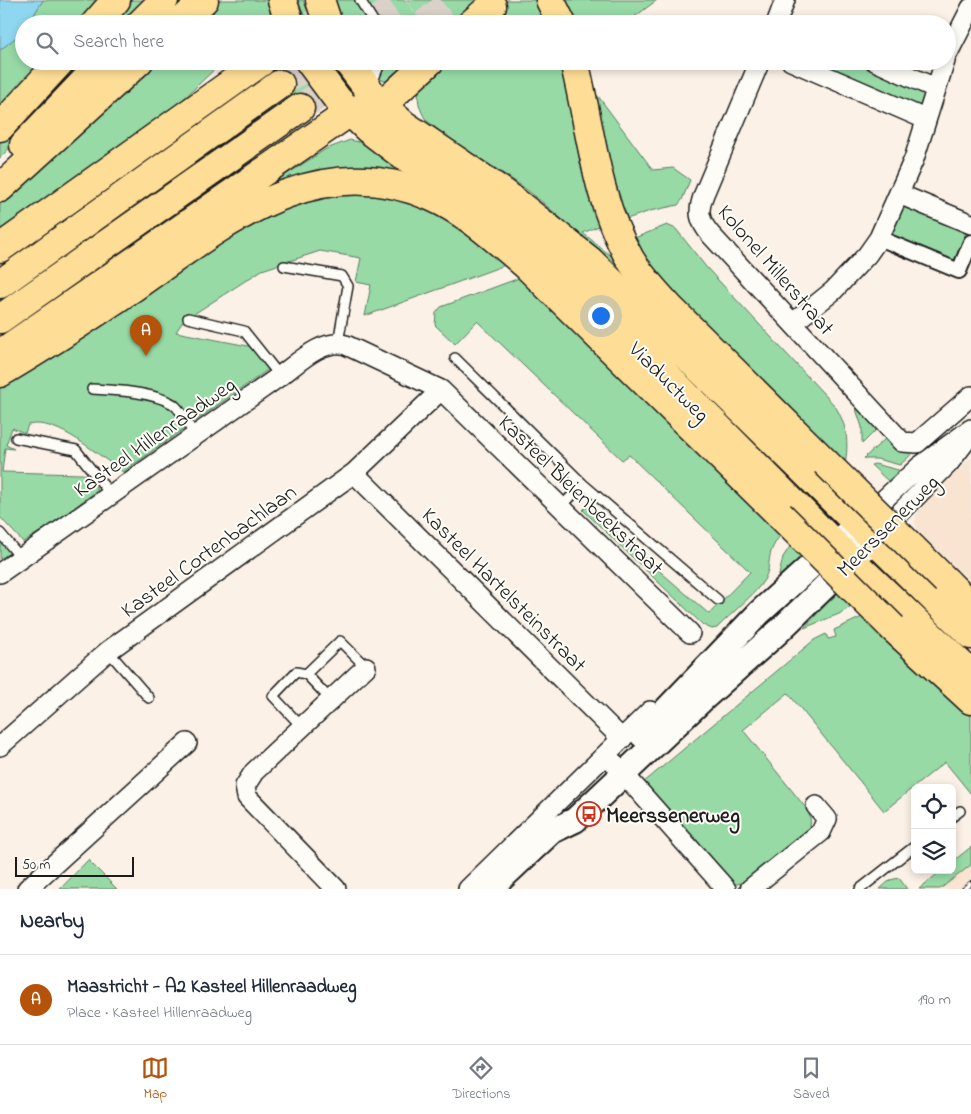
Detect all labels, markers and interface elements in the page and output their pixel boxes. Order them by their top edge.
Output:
search box [15,15,956,70]
icon: search [33,29,61,57]
text: Search here [73,29,164,56]
street label: Kolonel Millerstraat [709,198,841,344]
your location [588,303,614,329]
pin: A [130,315,162,356]
street label: Viaductweg [619,335,716,432]
street label: Kasteel Hillenraadweg [68,370,244,507]
street label: Kasteel Bleienbeekstraat [490,408,670,584]
street label: Meerssenerweg [830,468,949,586]
street label: Kasteel Cortenbachlaan [115,478,304,627]
street label: Kasteel Hartelsteinstraat [413,501,593,681]
map controls [911,784,956,874]
button: locate [911,784,956,829]
bus stop icon: Meerssenerweg [576,801,602,827]
place label: Meerssenerweg [606,801,740,834]
button: layers [911,829,956,874]
scale bar [15,854,134,877]
text: 50 m [22,855,50,876]
text: Nearby [20,907,84,937]
text: Maastricht - A2 Kasteel Hillenraadweg [67,974,357,1001]
text: A [31,988,41,1012]
text: 190 m [918,988,951,1012]
text: Place · Kasteel Hillenraadweg [67,1001,252,1025]
tab: Map [141,1054,169,1105]
tab: Directions [452,1054,510,1105]
tab: Saved [793,1054,830,1105]

